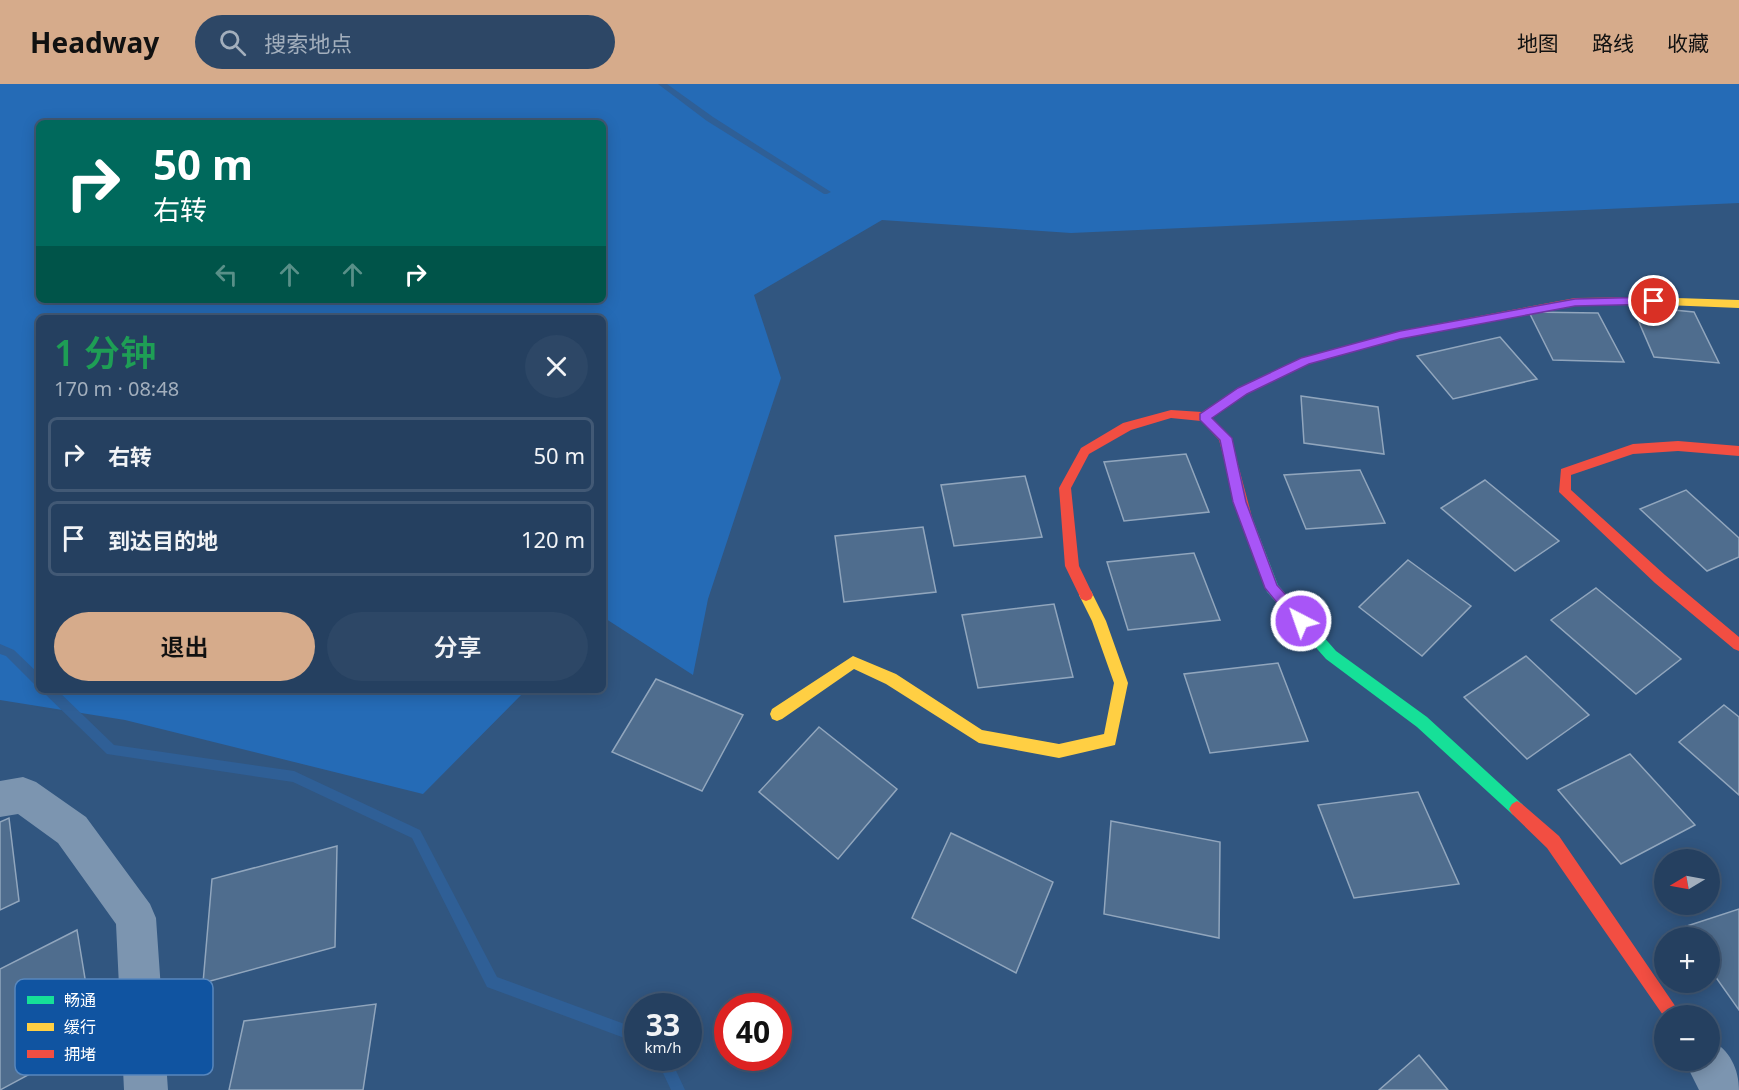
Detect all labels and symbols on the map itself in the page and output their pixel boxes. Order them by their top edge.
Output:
pin [1628,275,1679,326]
position arrow [1269,589,1333,653]
north arrow [1654,849,1720,915]
legend [15,979,213,1075]
text: 畅通 [64,989,96,1011]
speed limit sign: 40 [714,993,792,1071]
text: 缓行 [64,1016,96,1038]
text: 拥堵 [64,1043,96,1065]

